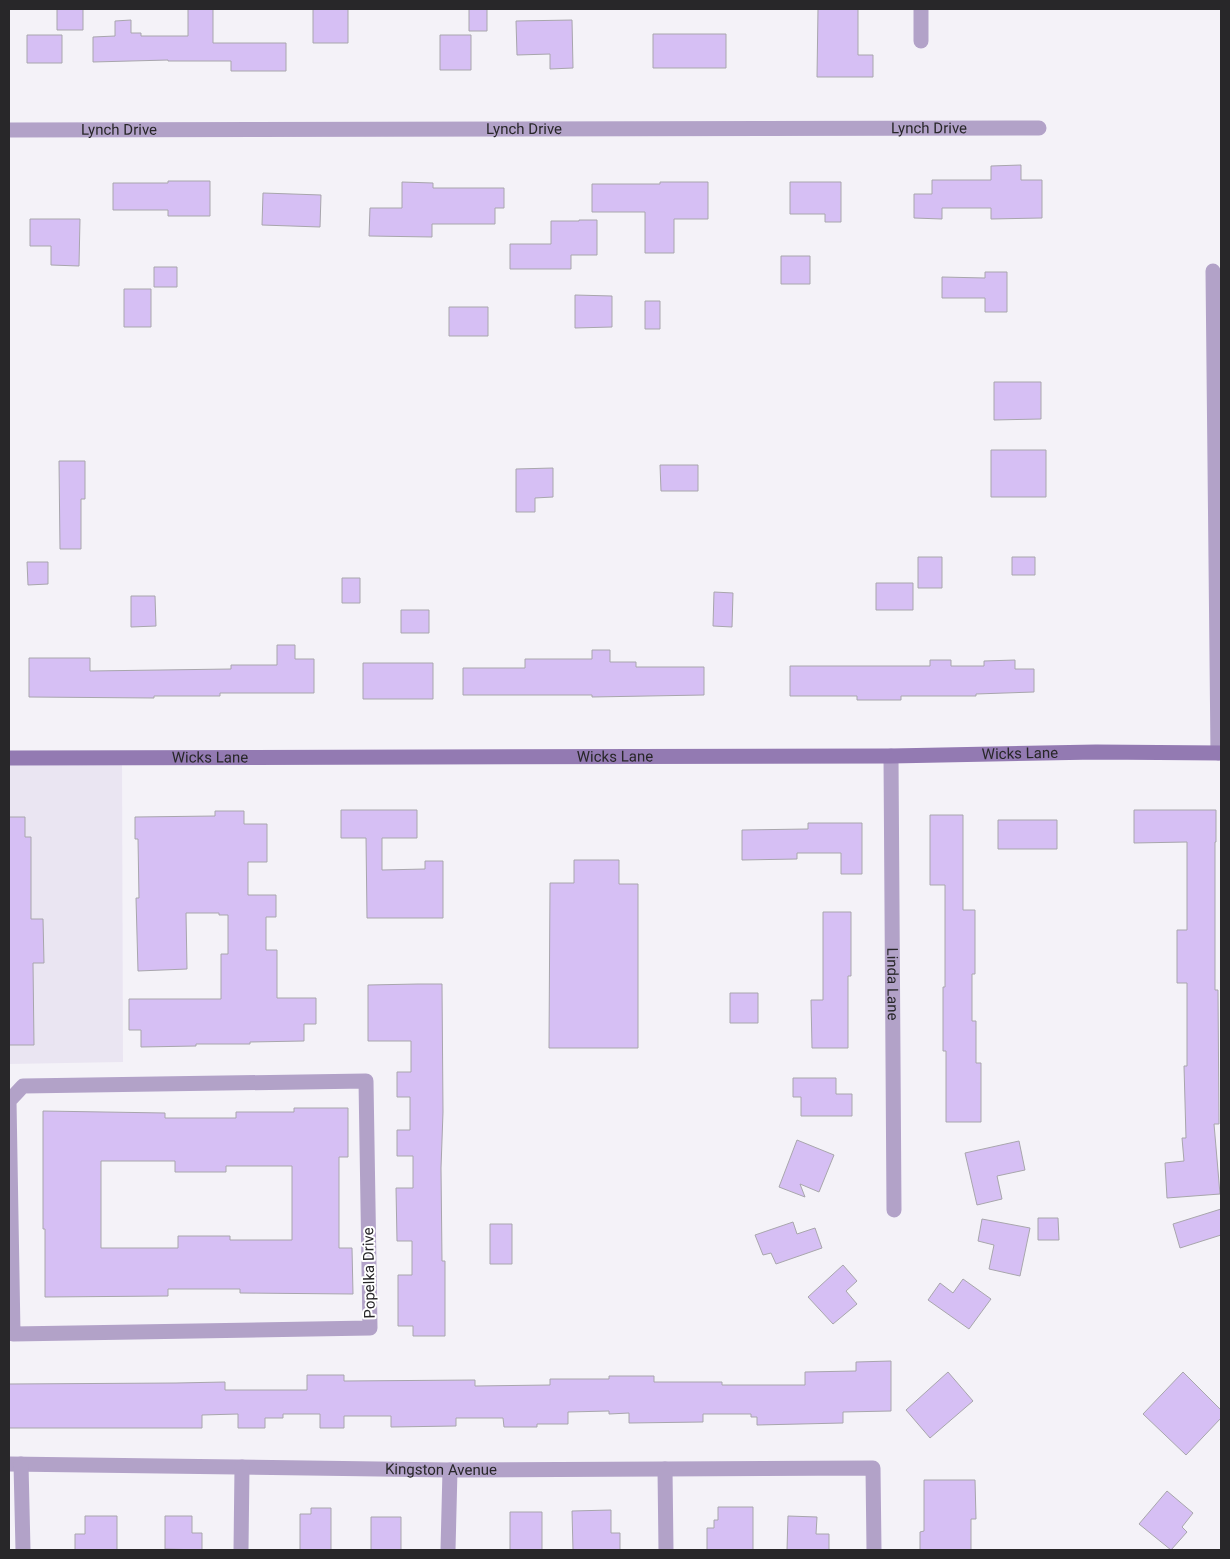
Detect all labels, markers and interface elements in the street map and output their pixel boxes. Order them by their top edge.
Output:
street label: Lynch Drive [891,119,967,137]
street label: Lynch Drive [486,120,562,138]
street label: Lynch Drive [81,121,157,139]
street label: Wicks Lane [982,744,1058,763]
street label: Wicks Lane [172,748,248,767]
street label: Wicks Lane [577,748,653,766]
street label: Linda Lane [883,947,902,1021]
street label: Popelka Drive [359,1227,379,1319]
street label: Kingston Avenue [385,1460,497,1479]

